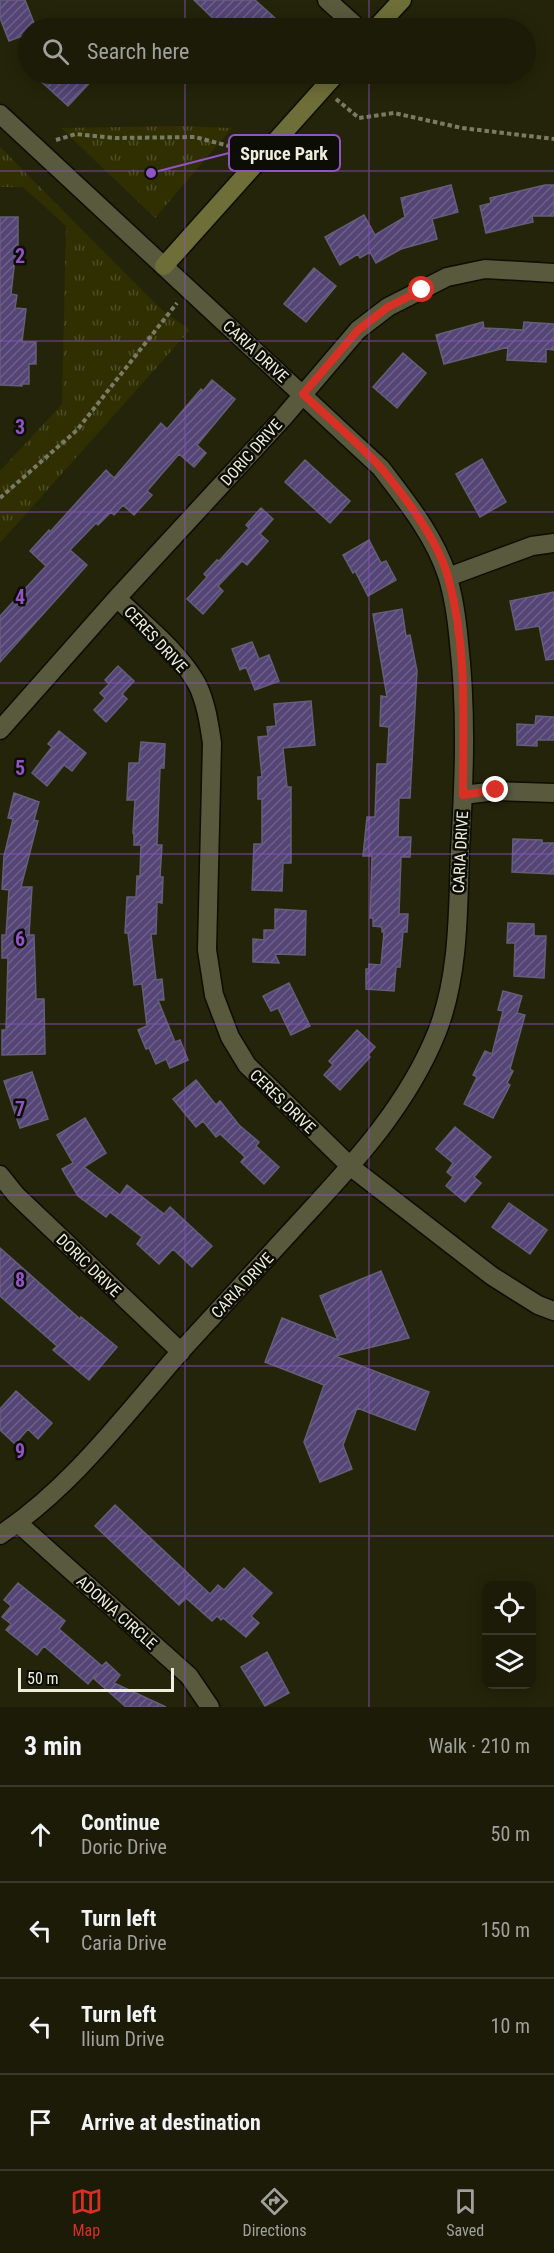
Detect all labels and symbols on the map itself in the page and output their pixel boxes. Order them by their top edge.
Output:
callout: Spruce Park [229,135,340,171]
text: Spruce Park [240,143,328,164]
text: 2 [15,244,25,268]
route start [408,276,434,302]
street label: CARIA DRIVE [219,316,292,386]
text: 3 [15,415,25,439]
street label: DORIC DRIVE [217,415,286,489]
text: 4 [15,585,25,609]
street label: CERES DRIVE [120,602,191,677]
text: 5 [15,756,25,780]
route end [482,776,508,802]
street label: CARIA DRIVE [449,810,472,894]
text: 6 [15,927,25,951]
street label: CERES DRIVE [246,1065,319,1137]
text: 7 [15,1097,25,1121]
street label: DORIC DRIVE [52,1230,125,1301]
street label: CARIA DRIVE [207,1249,277,1322]
text: 8 [15,1268,25,1292]
text: 9 [15,1439,25,1463]
street label: ADONIA CIRCLE [73,1571,161,1653]
scale bar [18,1665,174,1692]

